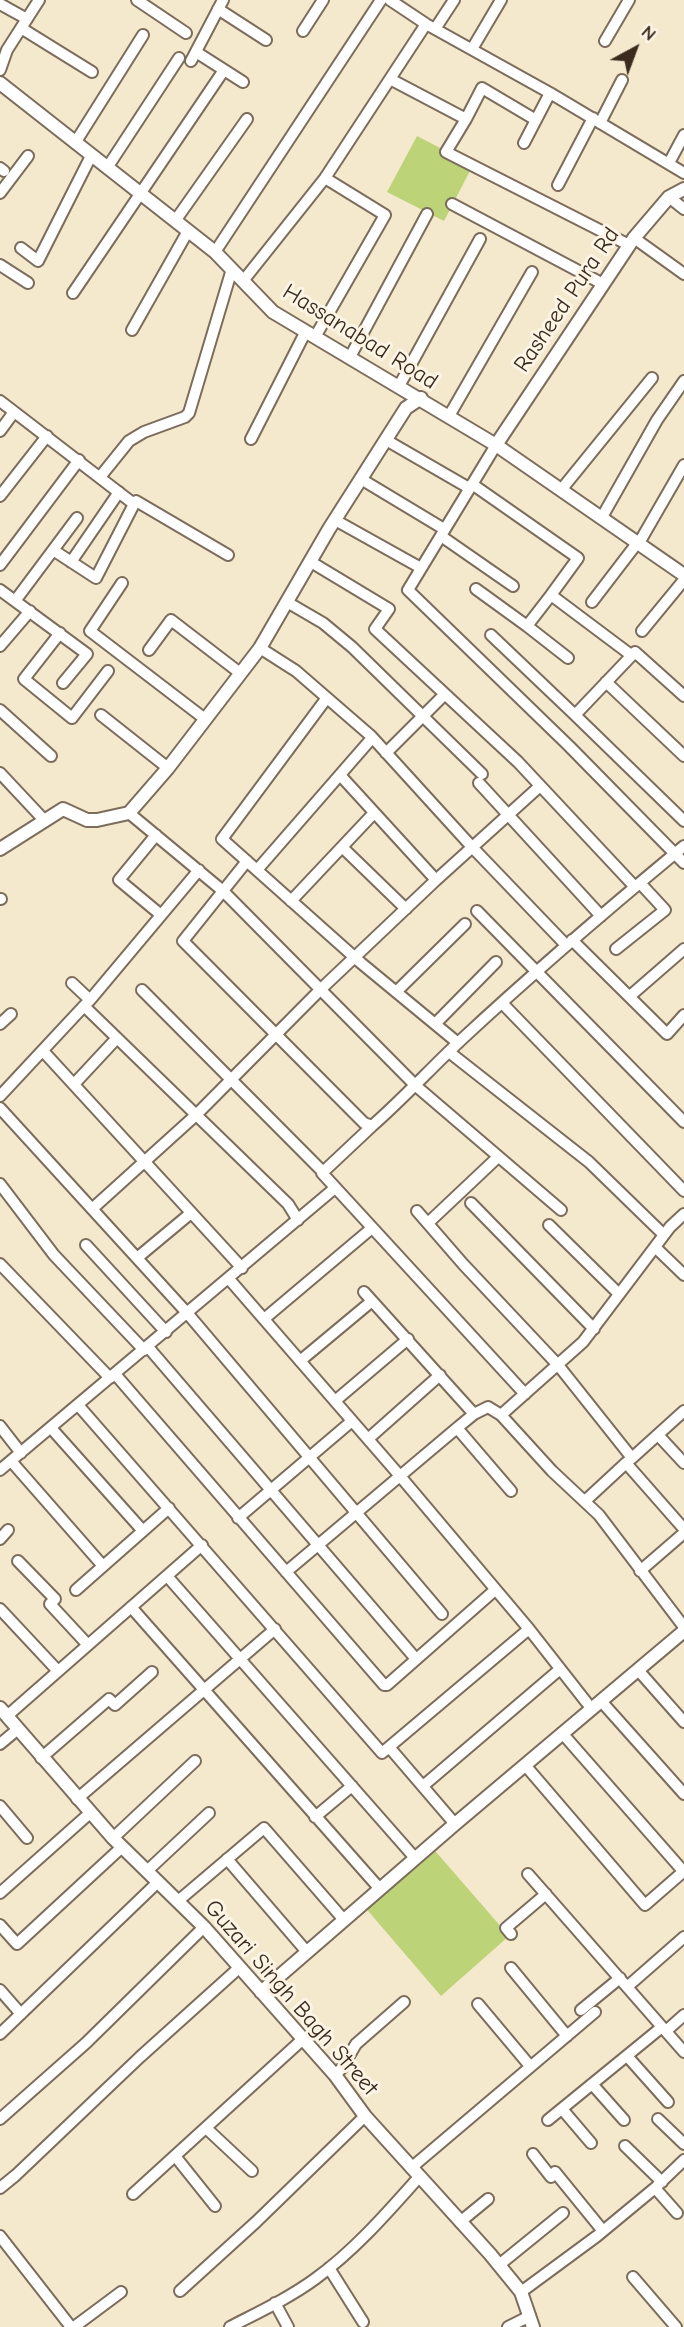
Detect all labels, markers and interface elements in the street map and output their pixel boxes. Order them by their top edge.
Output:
north arrow [600,14,670,84]
text: N [637,21,661,46]
street label: Rasheed Pura Rd [508,222,626,378]
street label: Hassanabad Road [277,278,443,396]
street label: Guzari Singh Bagh Street [198,1894,384,2102]

